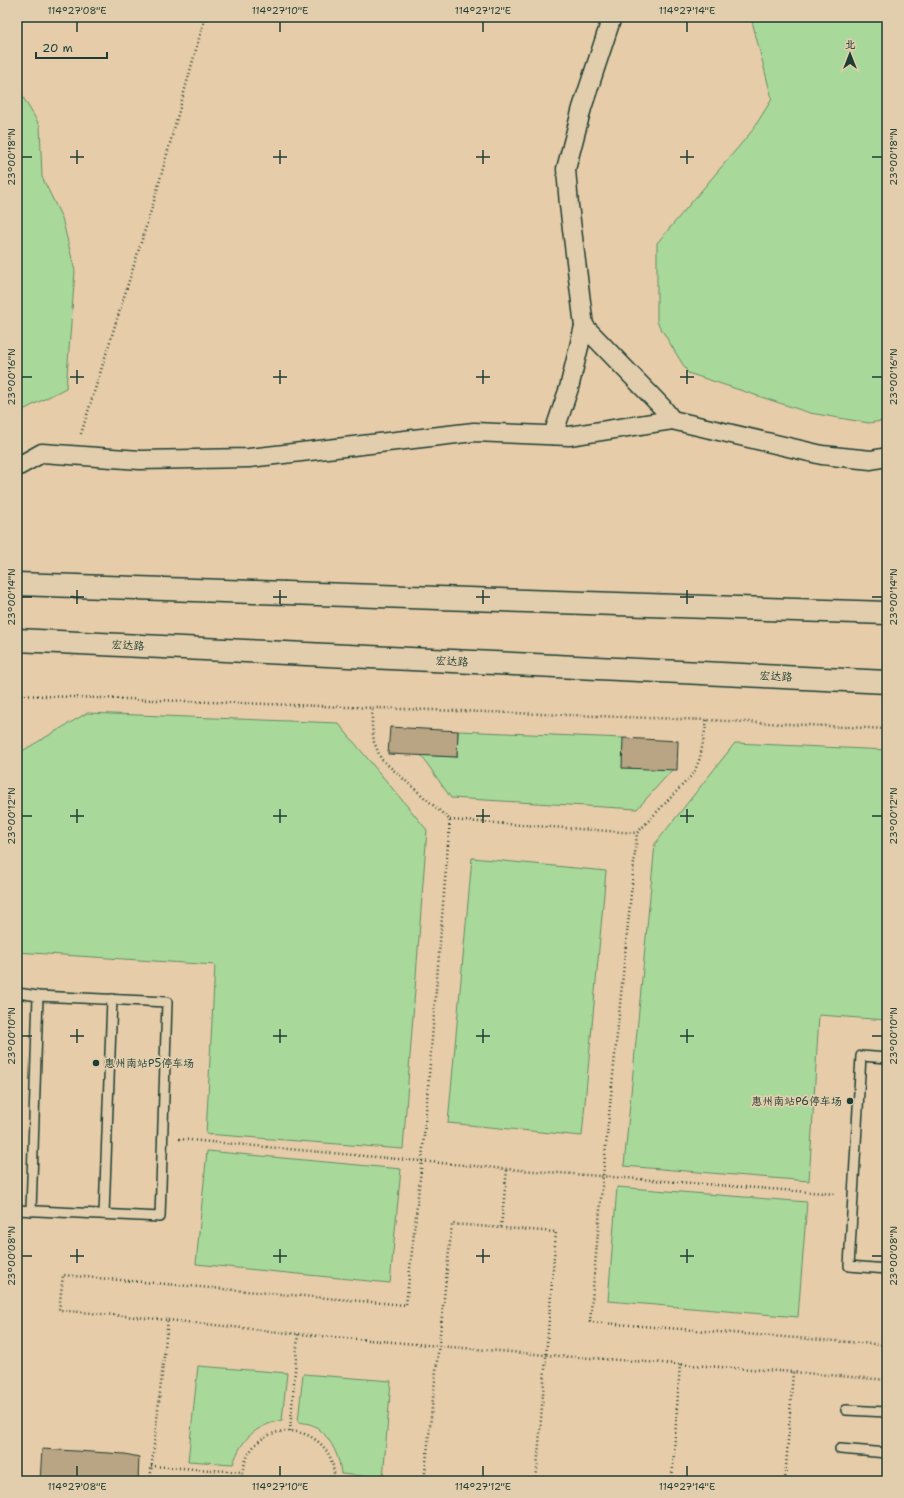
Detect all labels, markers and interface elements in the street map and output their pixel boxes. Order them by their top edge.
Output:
text: 114°27'08"E [47,4,107,17]
text: 114°27'10"E [252,4,308,17]
text: 114°27'12"E [455,4,511,17]
text: 114°27'14"E [659,4,715,17]
scale bar [36,34,107,60]
north arrow [830,34,870,74]
text: 北 [845,37,856,52]
text: 20 m [42,40,73,56]
text: 23°00'18"N [5,128,18,186]
text: 23°00'18"N [887,128,900,186]
text: 23°00'16"N [5,348,18,406]
text: 23°00'16"N [887,348,900,406]
text: 23°00'14"N [5,568,18,626]
text: 23°00'14"N [887,568,900,626]
street label: 宏达路 [111,637,145,654]
street label: 宏达路 [435,653,469,670]
street label: 宏达路 [759,668,793,685]
text: 23°00'12"N [5,787,18,845]
text: 23°00'12"N [887,787,900,845]
text: 23°00'10"N [5,1007,18,1065]
text: 23°00'10"N [887,1007,900,1065]
place label: 惠州南站P5停车场 [104,1056,194,1071]
marker: 惠州南站P5停车场 [91,1058,101,1068]
place label: 惠州南站P6停车场 [751,1094,842,1109]
marker: 惠州南站P6停车场 [845,1096,855,1106]
text: 23°00'08"N [5,1226,18,1286]
text: 23°00'08"N [887,1226,900,1286]
text: 114°27'08"E [47,1480,107,1493]
text: 114°27'10"E [252,1480,308,1493]
text: 114°27'12"E [455,1480,511,1493]
text: 114°27'14"E [659,1480,715,1493]

